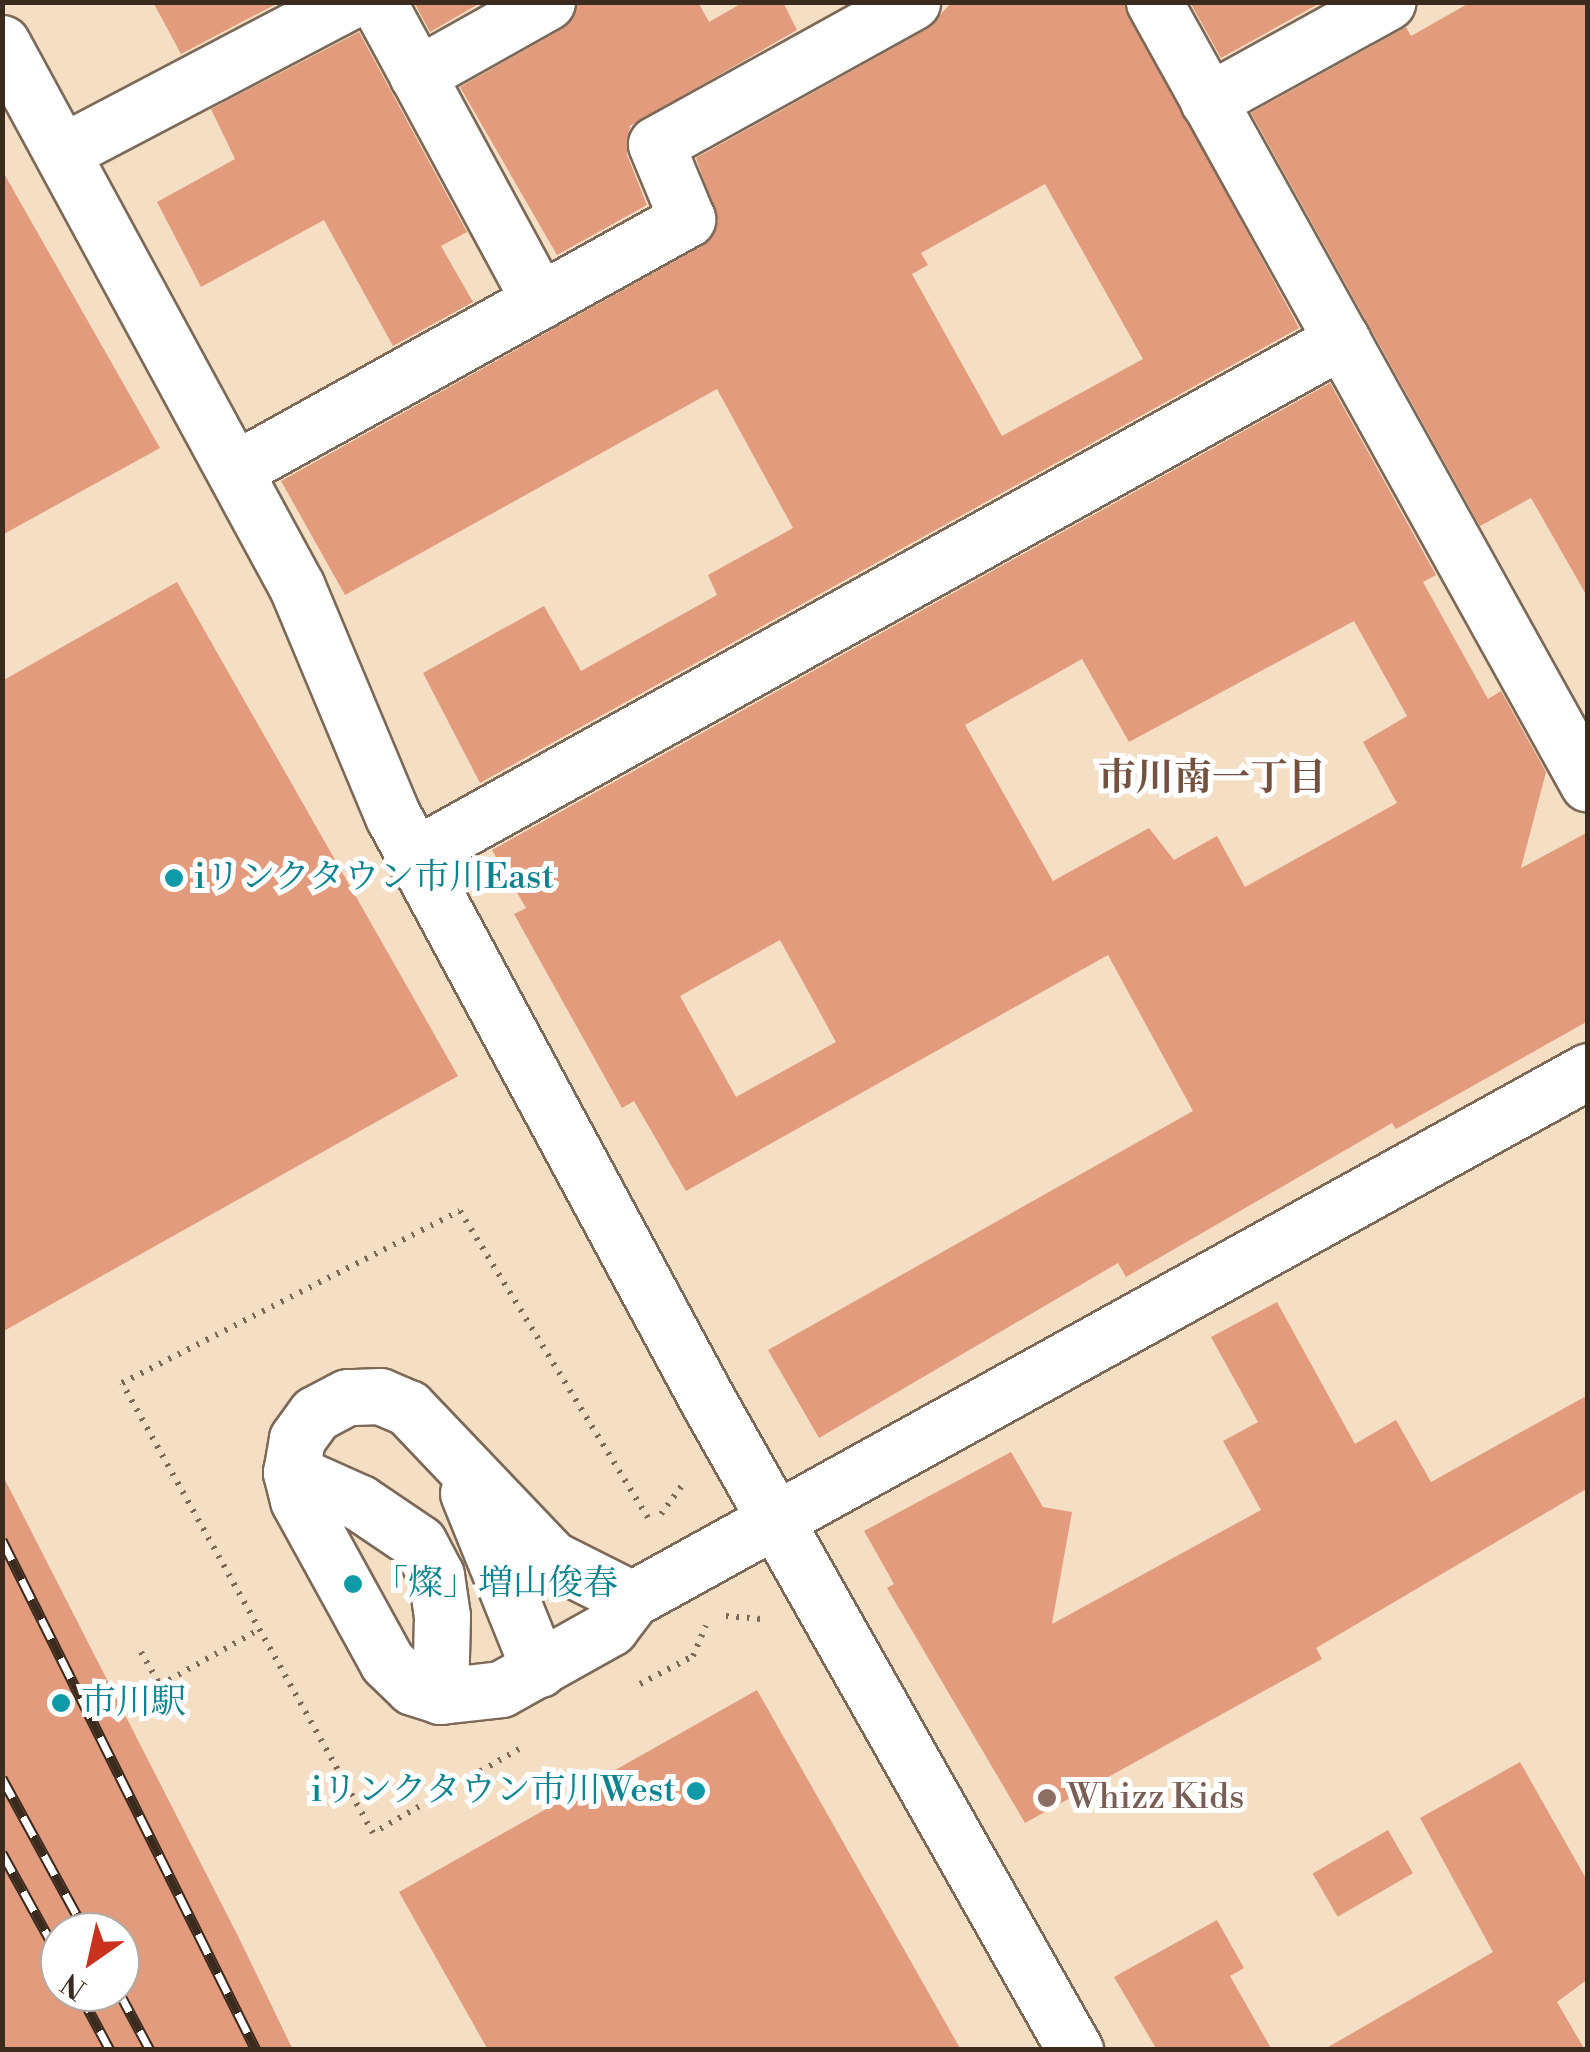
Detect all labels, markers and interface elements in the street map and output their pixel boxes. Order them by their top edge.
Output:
district label: 市川南一丁目 [1098,756,1326,802]
place label: iリンクタウン市川East [194,857,555,899]
marker: iリンクタウン市川East [163,867,185,889]
place label: 「燦」増山俊春 [373,1563,618,1605]
marker: 「燦」増山俊春 [342,1573,364,1595]
place label: 市川駅 [81,1682,186,1724]
marker: 市川駅 [50,1692,72,1714]
place label: iリンクタウン市川West [309,1770,676,1812]
place label: Whizz Kids [1067,1777,1244,1819]
marker: iリンクタウン市川West [685,1780,707,1802]
marker: Whizz Kids [1036,1787,1058,1809]
north arrow [40,1912,140,2012]
text: N [55,1965,93,2006]

